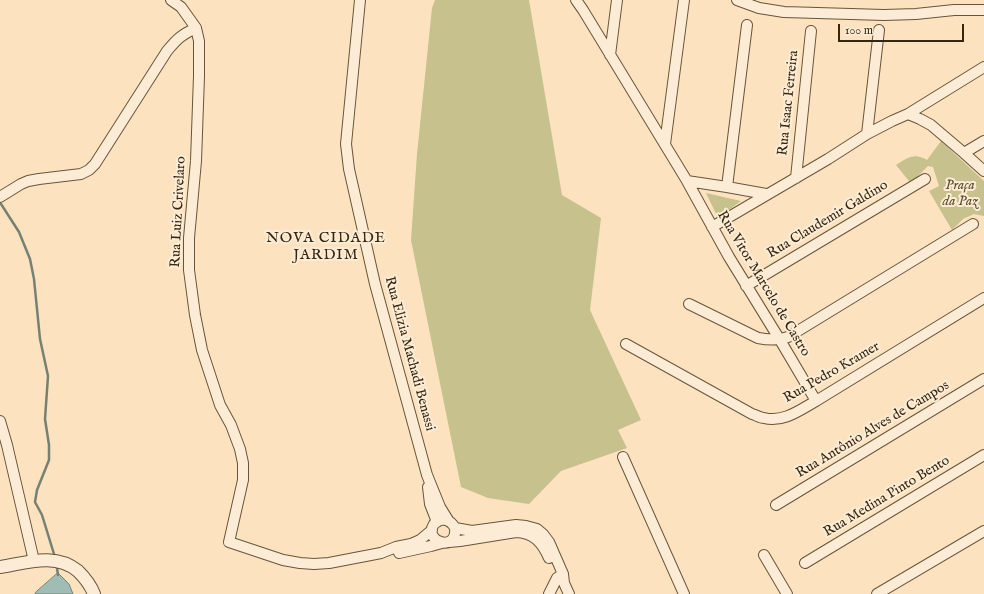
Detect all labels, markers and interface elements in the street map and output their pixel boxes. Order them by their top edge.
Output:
scale bar [840,16,966,42]
text: 100 m [845,23,873,38]
street label: Rua Isaac Ferreira [775,49,803,157]
street label: Rua Luiz Crivelaro [168,156,190,268]
street label: Rua Claudemir Galdino [765,177,891,263]
park label: Praça da Paz [943,178,977,210]
street label: Rua Vitor Marcelo de Castro [713,208,813,360]
district label: NOVA CIDADE JARDIM [266,230,386,265]
street label: Rua Elizia Machadi Benassi [380,275,438,433]
street label: Rua Pedro Kramer [781,339,883,407]
street label: Rua Antônio Alves de Campos [794,378,952,482]
street label: Rua Medina Pinto Bento [821,453,953,541]

